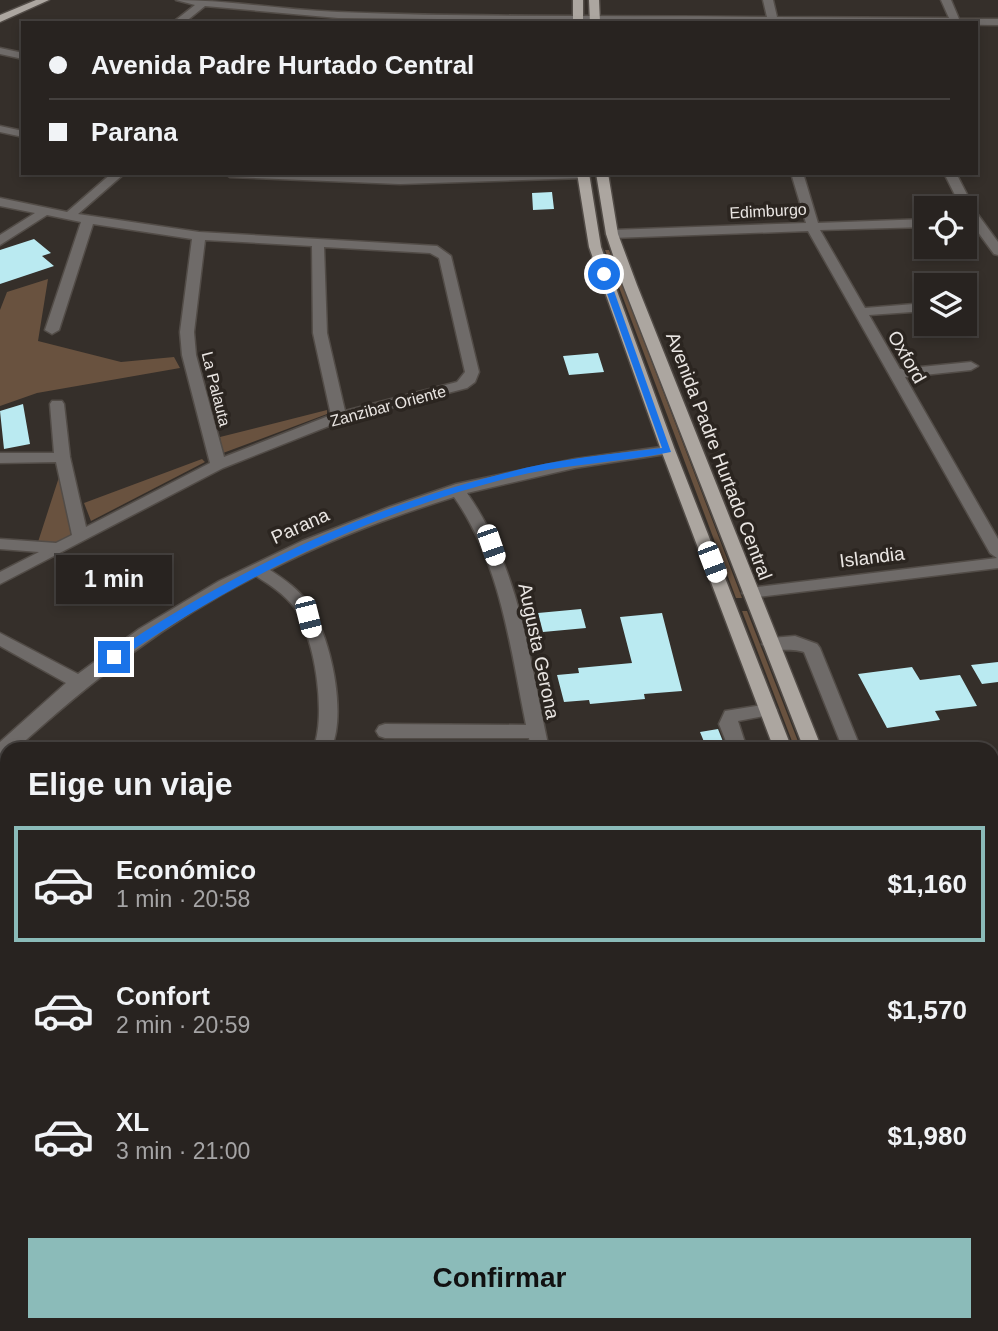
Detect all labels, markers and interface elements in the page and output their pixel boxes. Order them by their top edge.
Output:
text: Avenida Padre Hurtado Central [91,50,474,80]
text: Parana [91,117,178,147]
map controls [914,196,977,336]
button: locate [914,196,977,259]
street label: Edimburgo [729,200,807,222]
route start [588,258,620,290]
button: layers [914,273,977,336]
street label: Oxford [884,327,930,387]
street label: Avenida Padre Hurtado Central [662,329,776,583]
street label: La Palauta [198,350,234,428]
street label: Zanzibar Oriente [328,382,448,430]
street label: Parana [268,504,333,548]
car [475,522,508,568]
car [695,539,730,585]
street label: Islandia [838,543,906,571]
callout: 1 min [56,556,172,604]
text: 1 min [84,566,144,592]
street label: Augusta Gerona [514,581,564,721]
car [293,594,324,640]
route end [98,641,130,673]
text: Elige un viaje [28,766,233,802]
icon: car [32,853,95,916]
text: Económico [116,855,256,885]
text: $1,160 [887,869,967,899]
text: 1 min · 20:58 [116,886,250,912]
icon: car [32,979,95,1042]
text: Confort [116,981,210,1011]
text: $1,570 [887,995,967,1025]
text: 2 min · 20:59 [116,1012,250,1038]
icon: car [32,1105,95,1168]
text: XL [116,1107,149,1137]
text: $1,980 [887,1121,967,1151]
text: 3 min · 21:00 [116,1138,250,1164]
button: Confirmar [28,1238,971,1318]

